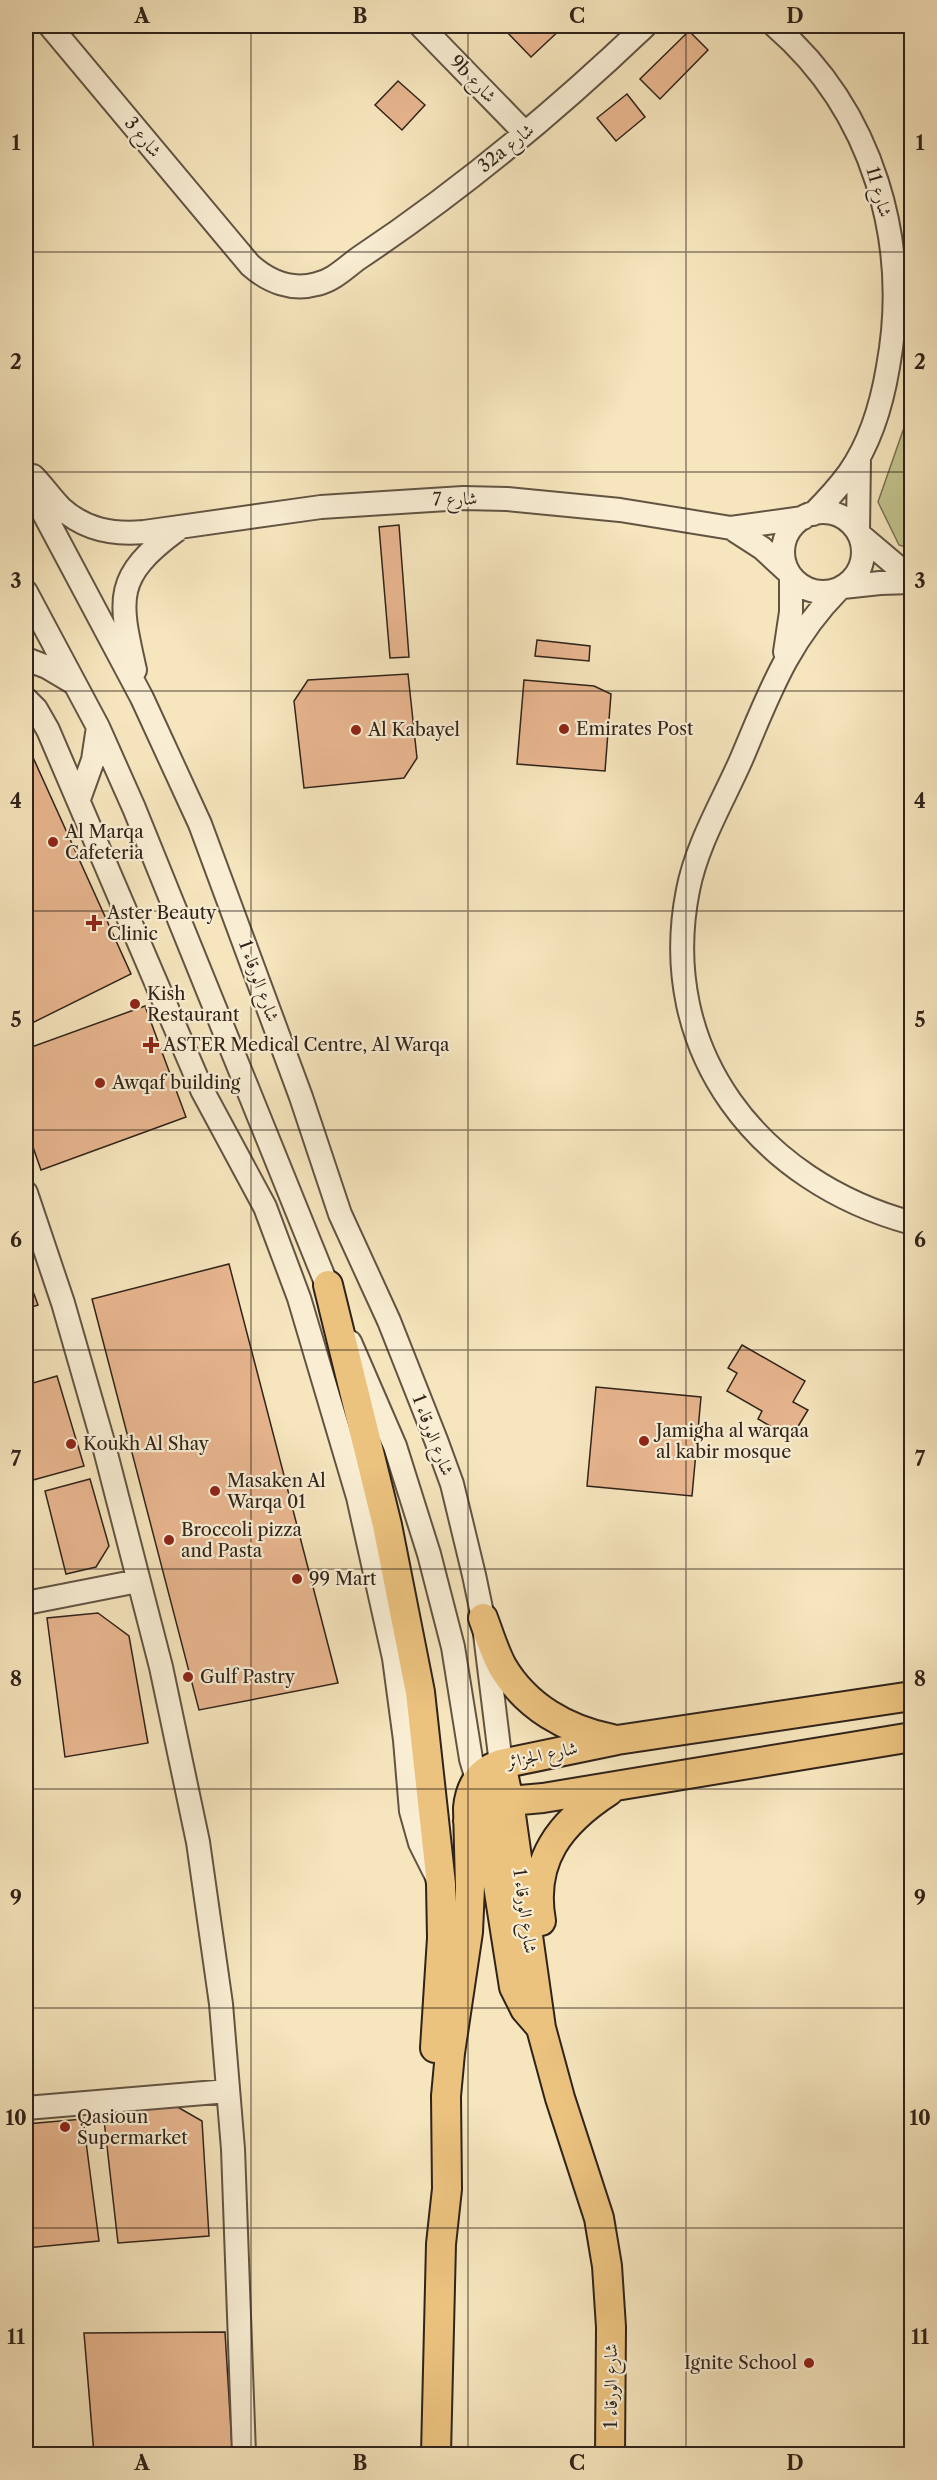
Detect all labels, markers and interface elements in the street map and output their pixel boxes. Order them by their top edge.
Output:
text: A [133,4,150,28]
text: B [353,4,368,28]
text: C [569,4,585,28]
text: D [786,4,804,28]
street label: 9b شارع [442,51,501,110]
street label: شارع 3 [117,112,166,164]
street label: 32a شارع [474,119,541,180]
text: 1 [12,131,21,155]
text: 1 [916,131,925,155]
street label: شارع 11 [858,164,897,221]
text: 2 [10,350,22,374]
text: 2 [914,350,926,374]
street label: شارع 7 [432,488,478,514]
text: 3 [10,569,22,593]
text: 3 [914,569,926,593]
place label: Emirates Post [576,718,694,740]
place label: Al Kabayel [367,719,460,741]
marker: Emirates Post [557,722,571,736]
marker: Al Kabayel [349,723,363,737]
text: 4 [10,789,22,813]
text: 4 [914,789,926,813]
place label: Al Marqa Cafeteria [64,821,144,864]
marker: Al Marqa Cafeteria [46,835,60,849]
place label: Aster Beauty Clinic [106,902,217,945]
marker: Aster Beauty Clinic [85,914,103,932]
street label: شارع الورقاء 1 [230,937,284,1026]
place label: Kish Restaurant [147,983,240,1026]
marker: Kish Restaurant [128,997,142,1011]
text: 5 [10,1008,22,1032]
text: 5 [914,1008,926,1032]
place label: ASTER Medical Centre, Al Warqa [162,1034,450,1056]
marker: ASTER Medical Centre, Al Warqa [144,1038,158,1052]
place label: Awqaf building [111,1072,241,1094]
marker: Awqaf building [93,1076,107,1090]
text: 6 [10,1228,22,1252]
text: 6 [914,1228,926,1252]
street label: شارع الورقاء 1 [404,1391,459,1480]
place label: Jamigha al warqaa al kabir mosque [653,1420,809,1463]
place label: Koukh Al Shay [83,1433,210,1455]
marker: Jamigha al warqaa al kabir mosque [637,1434,651,1448]
marker: Koukh Al Shay [64,1437,78,1451]
text: 7 [11,1447,22,1471]
text: 7 [915,1447,926,1471]
place label: Masaken Al Warqa 01 [226,1470,326,1513]
marker: Masaken Al Warqa 01 [208,1484,222,1498]
place label: Broccoli pizza and Pasta [181,1519,303,1562]
marker: Broccoli pizza and Pasta [162,1533,176,1547]
place label: 99 Mart [309,1568,377,1590]
marker: 99 Mart [290,1572,304,1586]
place label: Gulf Pastry [200,1666,296,1688]
text: 8 [10,1667,22,1691]
text: 8 [914,1667,926,1691]
marker: Gulf Pastry [181,1670,195,1684]
street label: شارع الجزائر [503,1737,580,1778]
street label: شارع الورقاء 1 [504,1867,542,1955]
text: 9 [10,1886,22,1910]
text: 9 [914,1886,926,1910]
text: 10 [5,2106,27,2130]
place label: Qasioun Supermarket [77,2106,188,2149]
text: 10 [909,2106,931,2130]
marker: Qasioun Supermarket [58,2120,72,2134]
text: 11 [7,2325,25,2349]
text: 11 [911,2325,929,2349]
street label: شارع الورقاء 1 [600,2343,626,2429]
place label: Ignite School [684,2352,797,2374]
marker: Ignite School [802,2356,816,2370]
text: A [133,2451,150,2475]
text: B [353,2451,368,2475]
text: C [569,2451,585,2475]
text: D [786,2451,804,2475]

